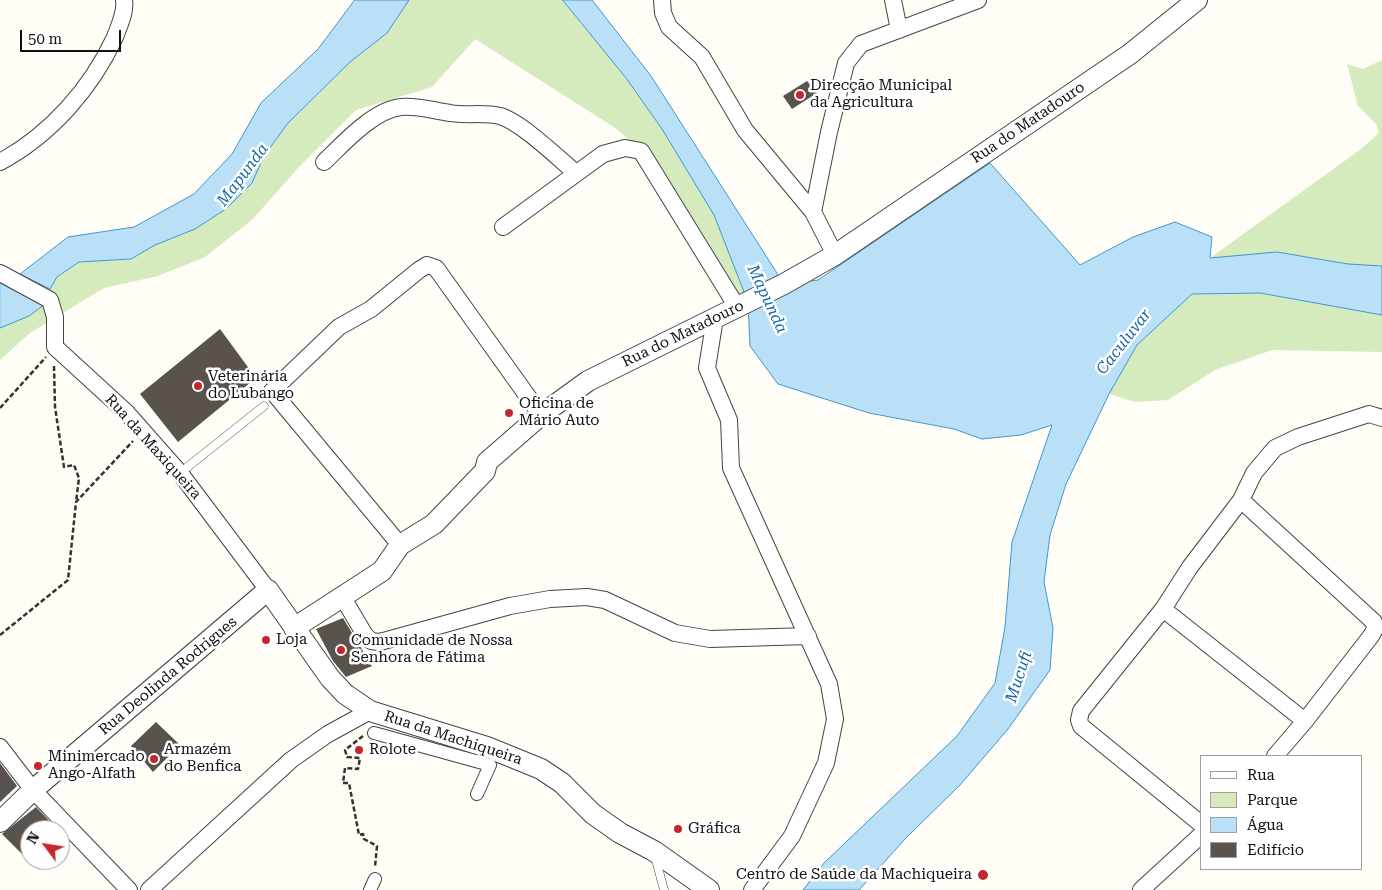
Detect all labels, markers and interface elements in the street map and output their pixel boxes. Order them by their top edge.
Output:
scale bar [22,20,124,52]
text: 50 m [28,30,62,48]
place label: Direcção Municipal da Agricultura [810,77,952,112]
street label: Rua do Matadouro [968,78,1088,168]
marker: Direcção Municipal da Agricultura [794,89,806,101]
water label: Mapunda [213,140,273,210]
water label: Mapunda [743,262,791,336]
street label: Rua do Matadouro [619,297,747,371]
water label: Caculuvar [1092,305,1156,379]
place label: Veterinária do Lubango [208,368,294,403]
marker: Veterinária do Lubango [192,380,204,392]
street label: Rua da Maxiqueira [101,391,205,503]
place label: Oficina de Mário Auto [519,395,600,430]
marker: Oficina de Mário Auto [503,407,515,419]
street label: Rua Deolinda Rodrigues [95,613,241,739]
place label: Loja [276,631,307,649]
place label: Comunidade de Nossa Senhora de Fátima [351,632,513,667]
marker: Loja [260,634,272,646]
marker: Comunidade de Nossa Senhora de Fátima [335,644,347,656]
water label: Mucufi [1002,649,1036,705]
street label: Rua da Machiqueira [382,707,524,769]
place label: Armazém do Benfica [164,741,241,776]
place label: Rolote [369,741,416,759]
marker: Rolote [353,744,365,756]
place label: Minimercado Ango-Alfath [48,748,145,783]
marker: Armazém do Benfica [148,753,160,765]
legend [1200,755,1362,870]
marker: Minimercado Ango-Alfath [32,760,44,772]
text: Rua [1247,766,1275,784]
text: Parque [1247,791,1298,809]
text: Água [1247,816,1284,834]
north arrow [20,820,70,870]
place label: Gráfica [688,820,741,838]
marker: Gráfica [672,823,684,835]
text: N [23,829,43,847]
text: Edifício [1247,841,1304,859]
place label: Centro de Saúde da Machiqueira [736,866,972,884]
marker: Centro de Saúde da Machiqueira [976,868,990,882]

